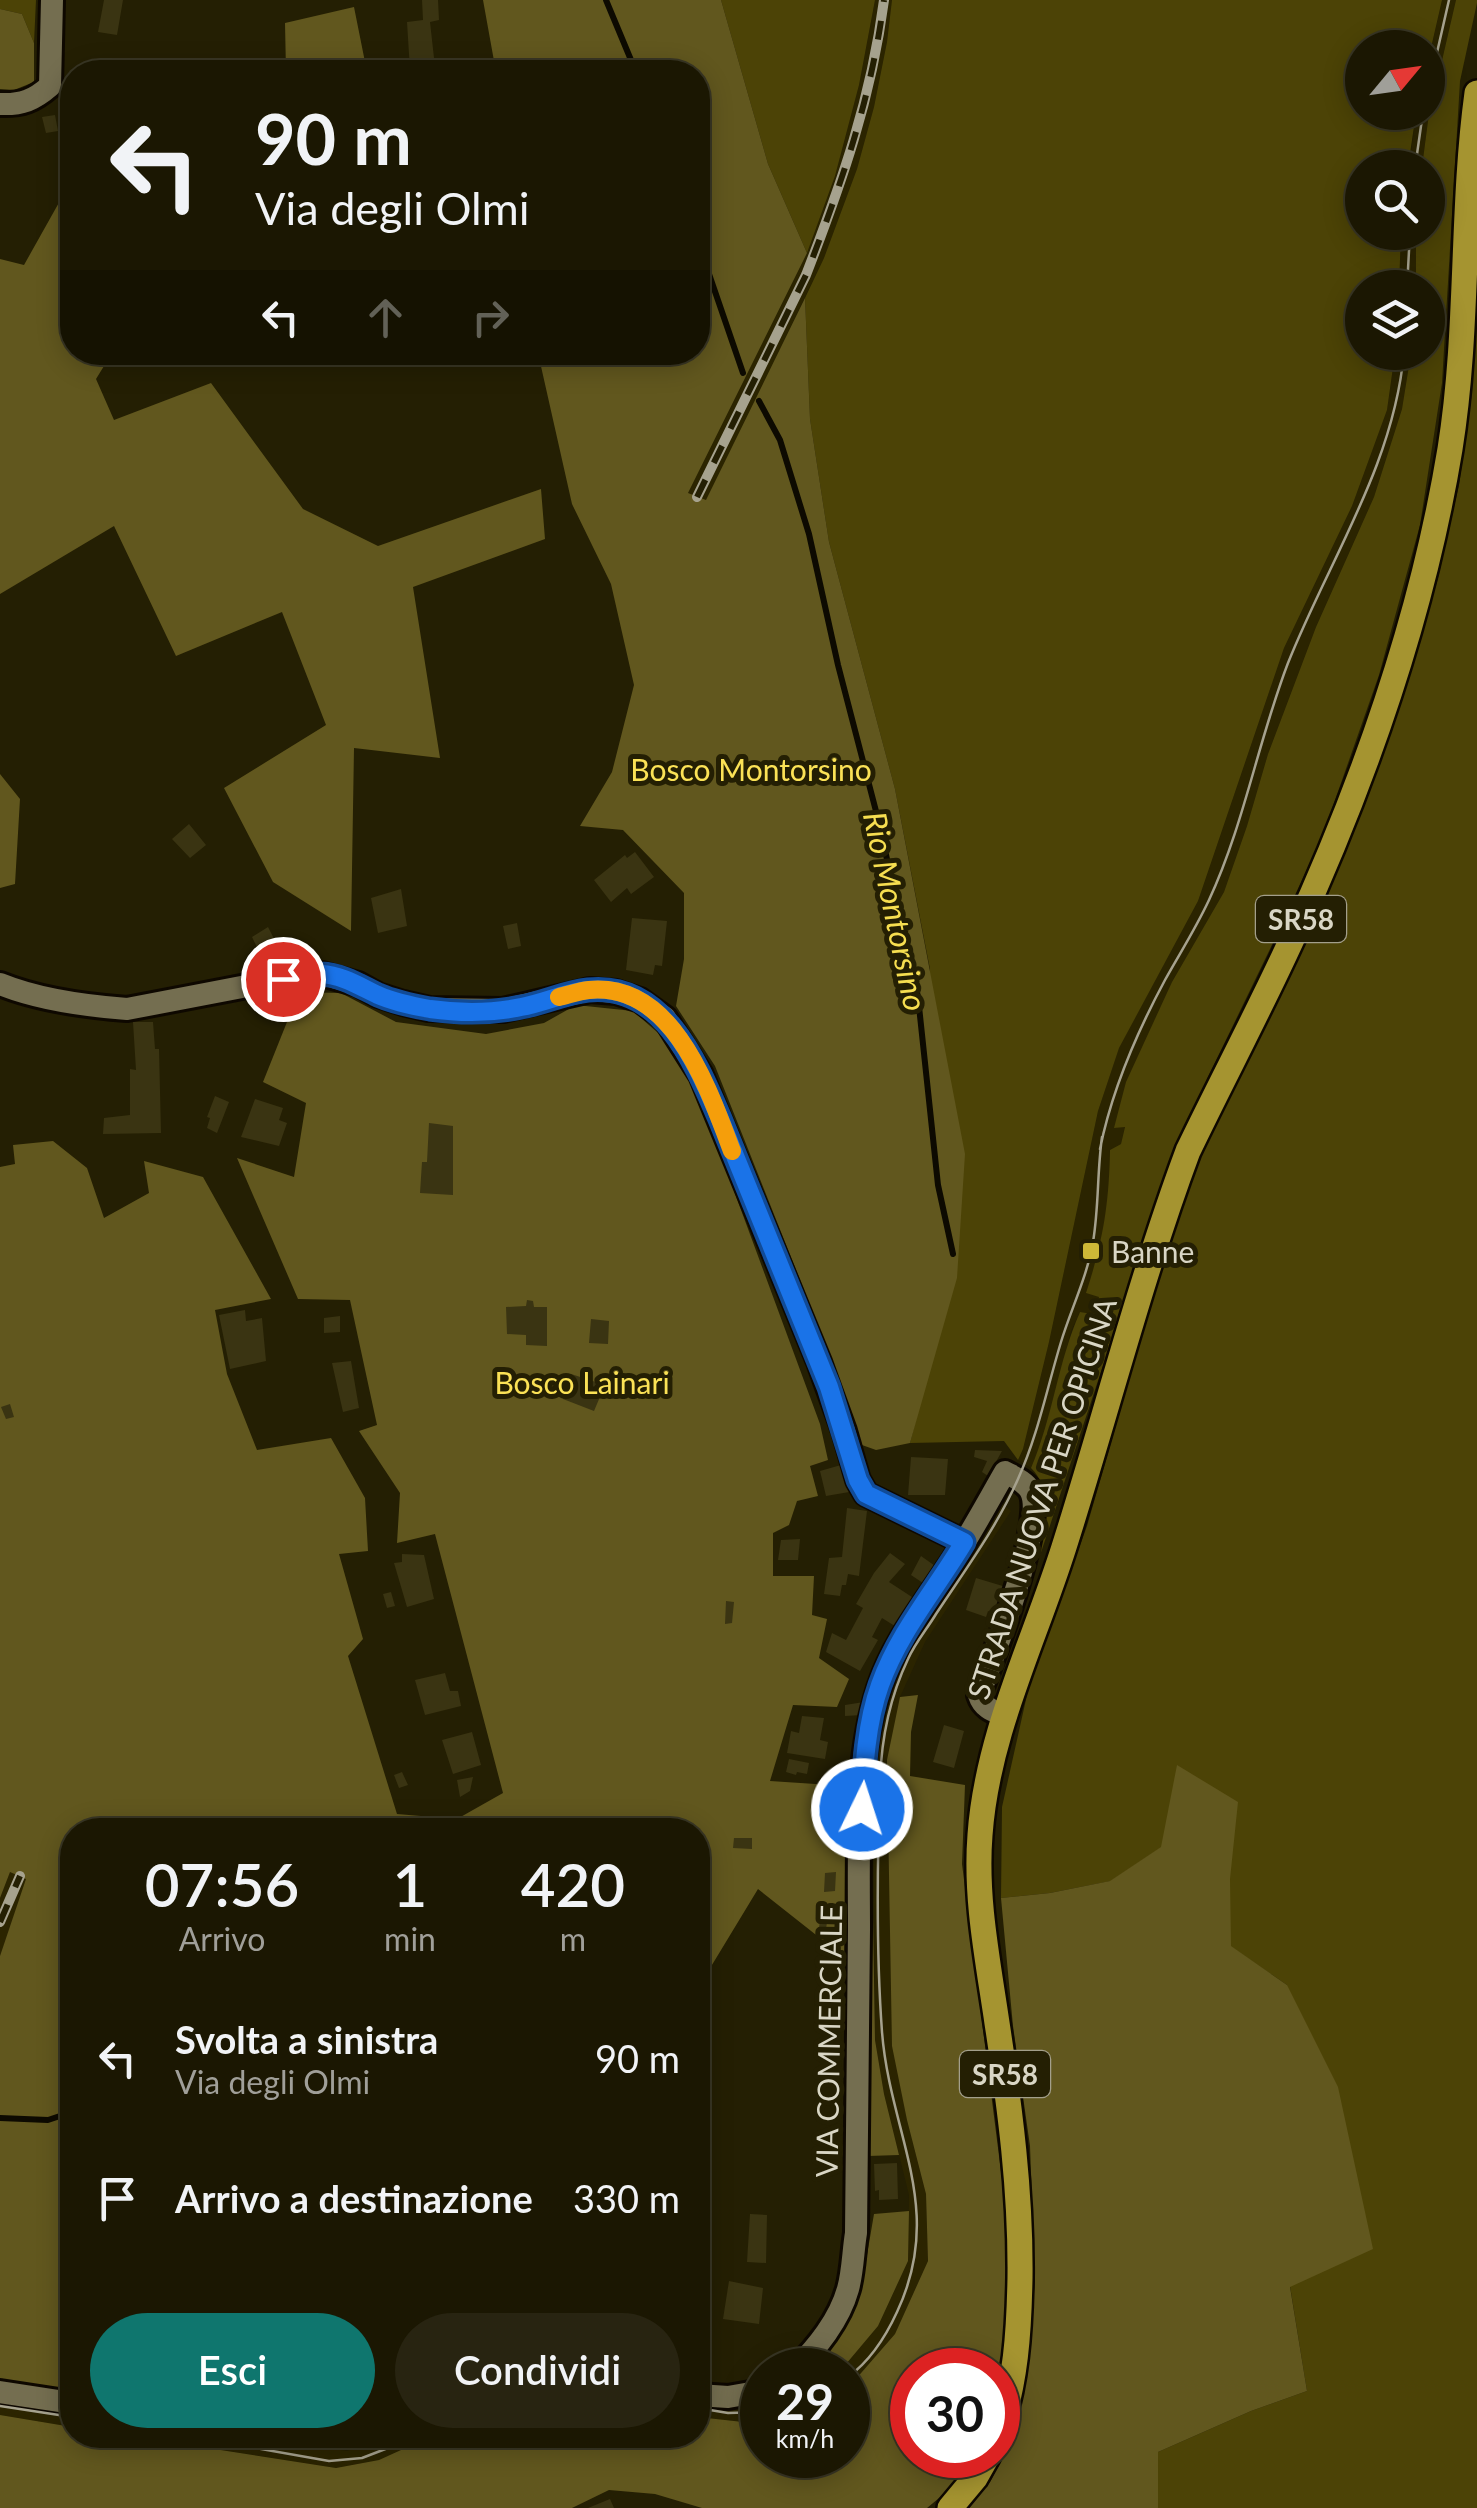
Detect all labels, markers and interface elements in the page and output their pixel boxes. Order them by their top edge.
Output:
north arrow [1345,30,1445,130]
map controls [1345,30,1445,370]
text: 90 m [255,96,412,180]
icon: left [90,100,220,230]
button: search [1345,150,1445,250]
text: Via degli Olmi [255,181,529,235]
button: layers [1345,270,1445,370]
icon: left [253,290,308,345]
icon: ahead [358,290,413,345]
icon: right [463,290,518,345]
park label: Bosco Montorsino [630,751,872,787]
water label: Rio Montorsino [856,808,936,1014]
road number: SR58 [1256,896,1346,942]
pin [241,937,326,1022]
icon: arrive [256,952,311,1007]
place label: Banne [1111,1233,1194,1269]
marker: Banne [1080,1240,1102,1262]
street label: STRADA NUOVA PER OPICINA [959,1292,1123,1703]
park label: Bosco Lainari [494,1364,670,1400]
position arrow [810,1757,914,1861]
text: 07:56 [145,1848,299,1920]
text: 1 [393,1848,427,1920]
text: 420 [521,1848,625,1920]
street label: VIA COMMERCIALE [808,1904,848,2178]
text: Arrivo [179,1919,265,1958]
text: min [384,1919,436,1958]
text: m [560,1919,586,1958]
text: Svolta a sinistra [175,2016,438,2062]
icon: left [90,2031,145,2086]
text: 90 m [595,2035,680,2081]
road number: SR58 [960,2051,1050,2097]
text: Via degli Olmi [175,2062,370,2101]
icon: arrive [90,2171,145,2226]
text: Arrivo a destinazione [175,2175,533,2221]
text: 330 m [573,2175,680,2221]
button: Esci [90,2313,375,2428]
button: Condividi [395,2313,680,2428]
speed limit sign: 30 [890,2348,1020,2478]
text: 29 [776,2371,834,2431]
text: km/h [776,2423,834,2453]

